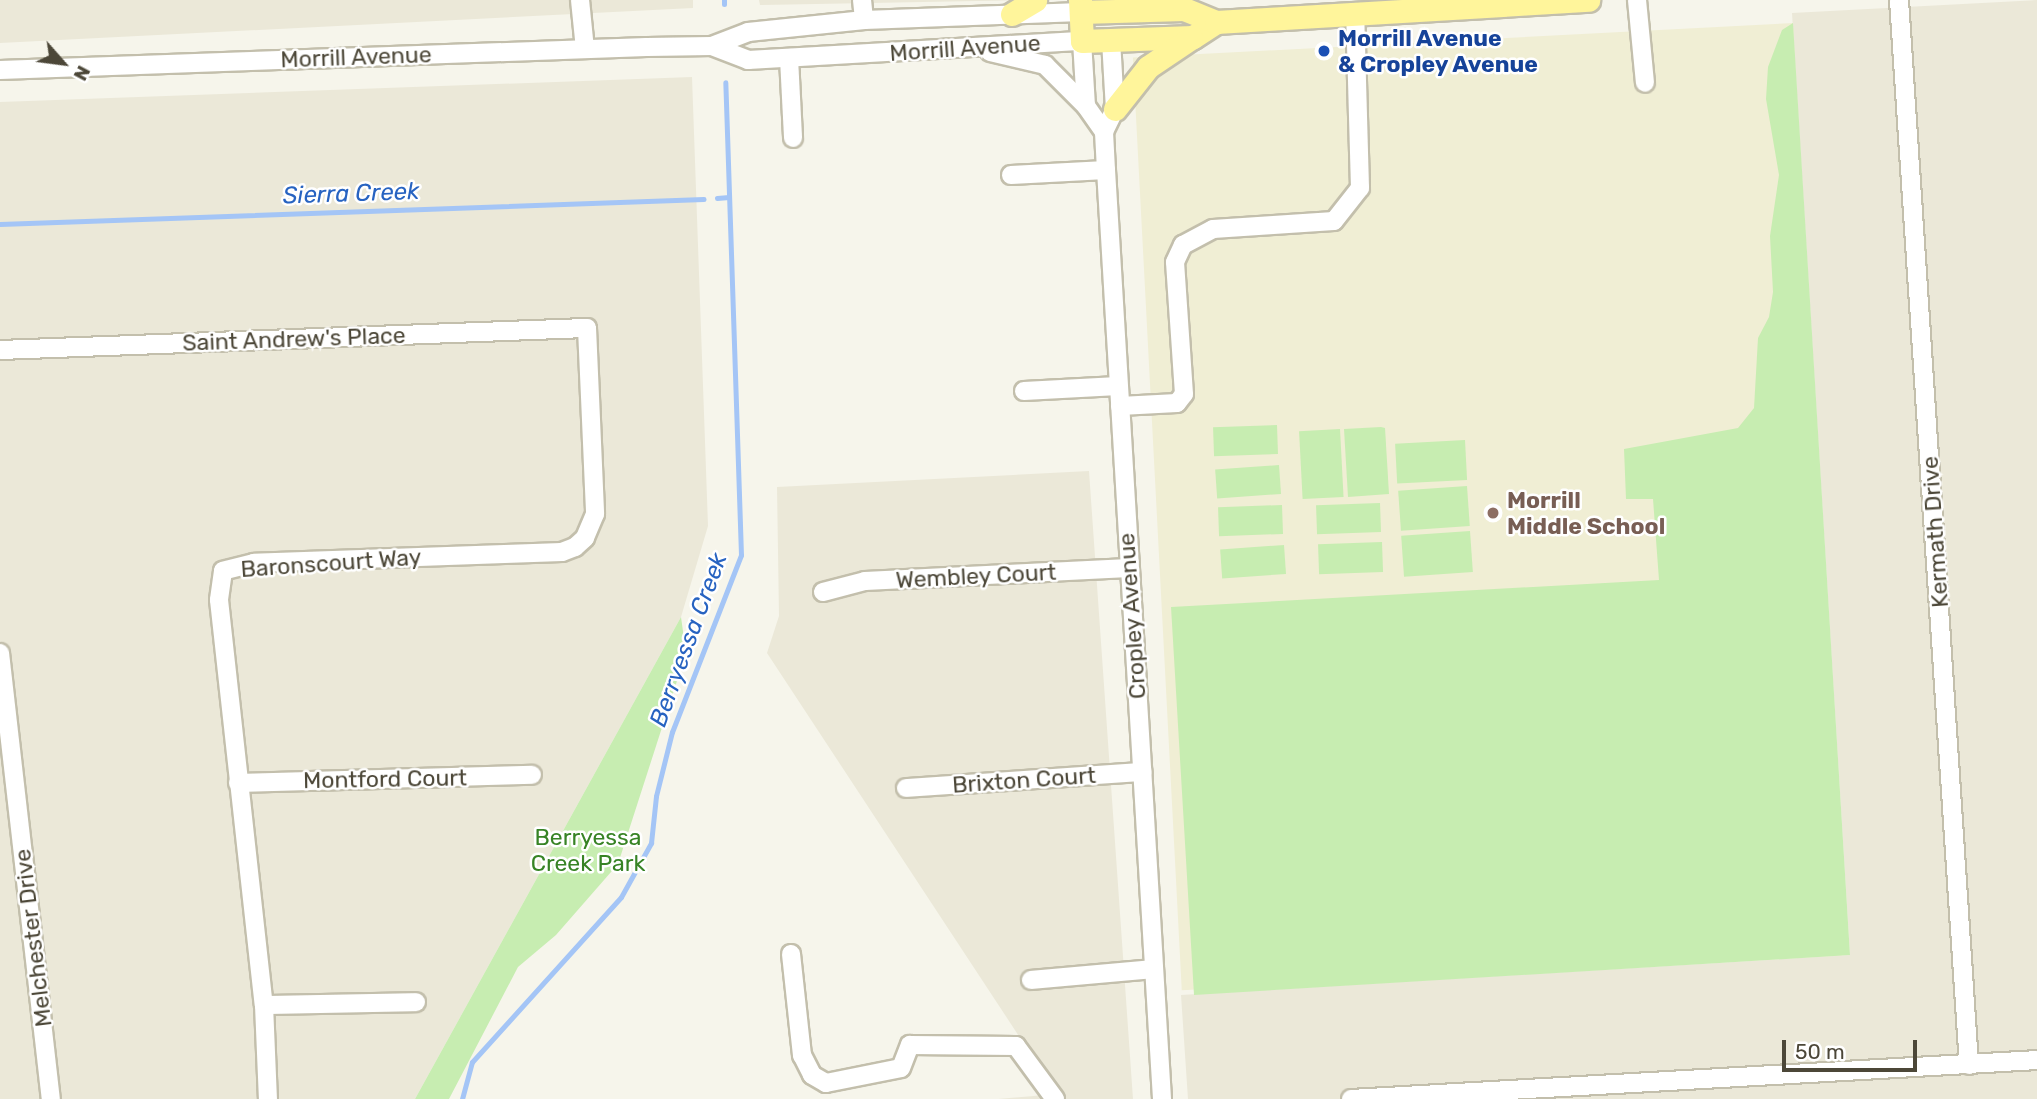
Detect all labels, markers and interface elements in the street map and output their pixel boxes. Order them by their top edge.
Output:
place label: Morrill Avenue & Cropley Avenue [1338,24,1539,78]
north arrow [28,28,98,98]
street label: Morrill Avenue [888,29,1042,67]
street label: Morrill Avenue [280,41,432,73]
marker: Morrill Avenue & Cropley Avenue [1316,43,1332,59]
text: N [69,62,95,85]
water label: Sierra Creek [282,177,420,211]
street label: Saint Andrew's Place [182,321,406,357]
street label: Kermath Drive [1916,455,1954,609]
place label: Morrill Middle School [1507,486,1665,540]
marker: Morrill Middle School [1485,505,1501,521]
street label: Cropley Avenue [1112,531,1152,701]
street label: Baronscourt Way [239,543,423,583]
water label: Berryessa Creek [644,549,734,731]
street label: Wembley Court [895,558,1057,594]
street label: Brixton Court [951,761,1097,799]
street label: Montford Court [303,764,467,794]
park label: Berryessa Creek Park [531,823,645,877]
street label: Melchester Drive [8,847,58,1029]
scale bar [1785,1026,1920,1070]
text: 50 m [1795,1039,1845,1064]

